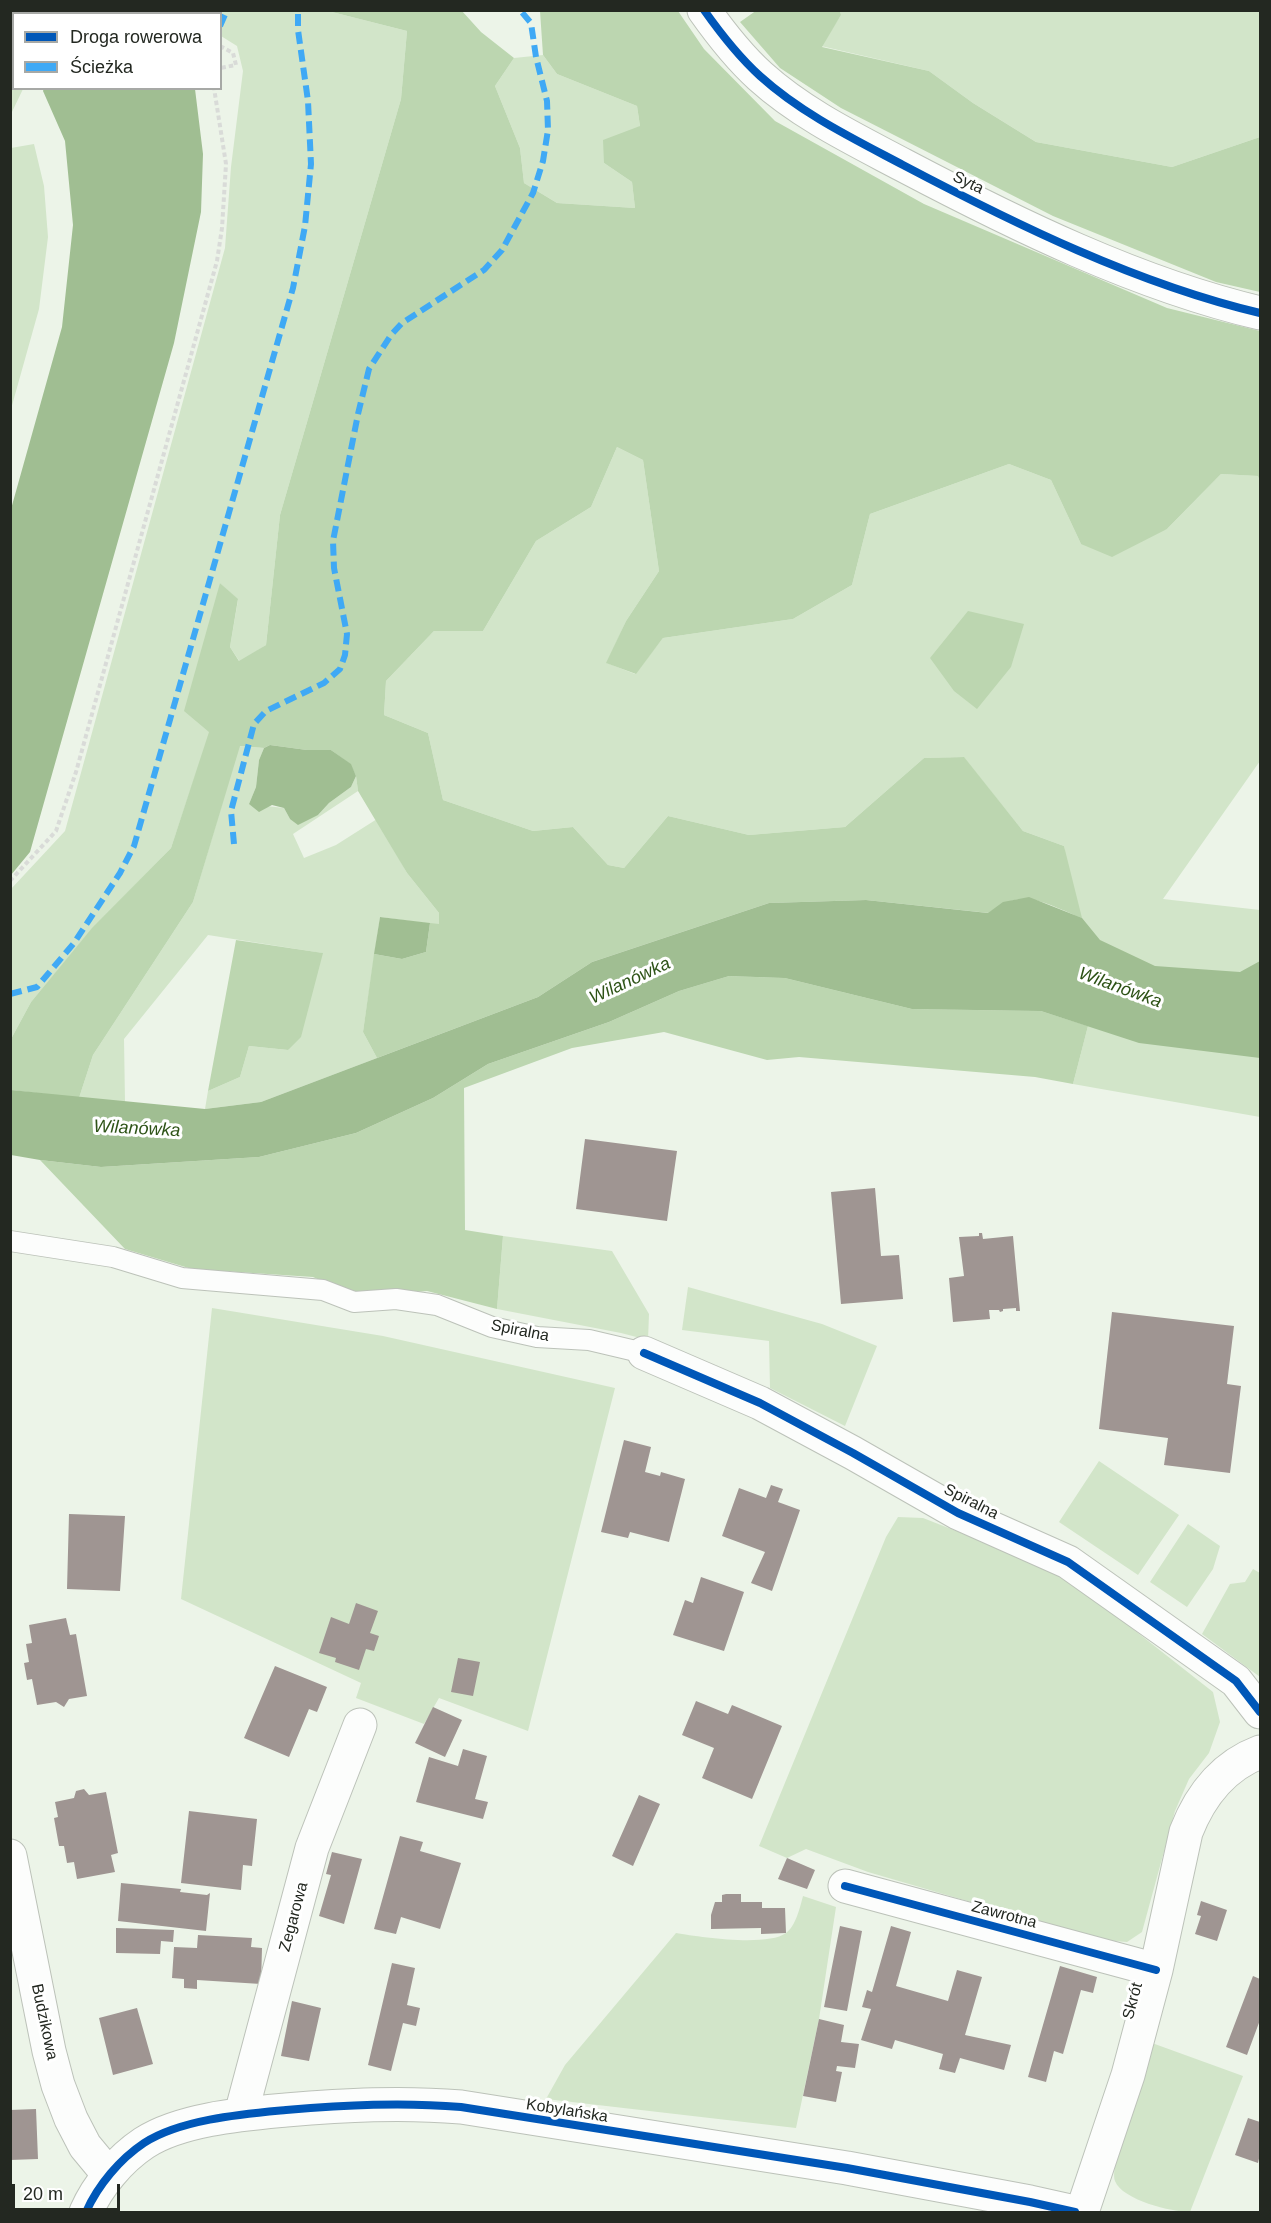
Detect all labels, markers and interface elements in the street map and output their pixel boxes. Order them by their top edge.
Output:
legend [12,12,222,90]
text: Droga rowerowa [70,27,202,47]
text: Ścieżka [70,57,133,77]
street label: Syta [949,167,987,199]
water label: Wilanówka [586,953,674,1009]
water label: Wilanówka [1075,963,1165,1013]
water label: Wilanówka [93,1116,181,1142]
street label: Spiralna [489,1316,551,1346]
street label: Spiralna [940,1480,1002,1524]
street label: Zegarowa [276,1880,312,1954]
street label: Zawrotna [969,1897,1039,1933]
street label: Skrót [1119,1980,1147,2022]
street label: Budzikowa [27,1982,61,2062]
street label: Kobylańska [525,2095,609,2127]
scale bar [15,2172,123,2210]
text: 20 m [23,2184,63,2204]

